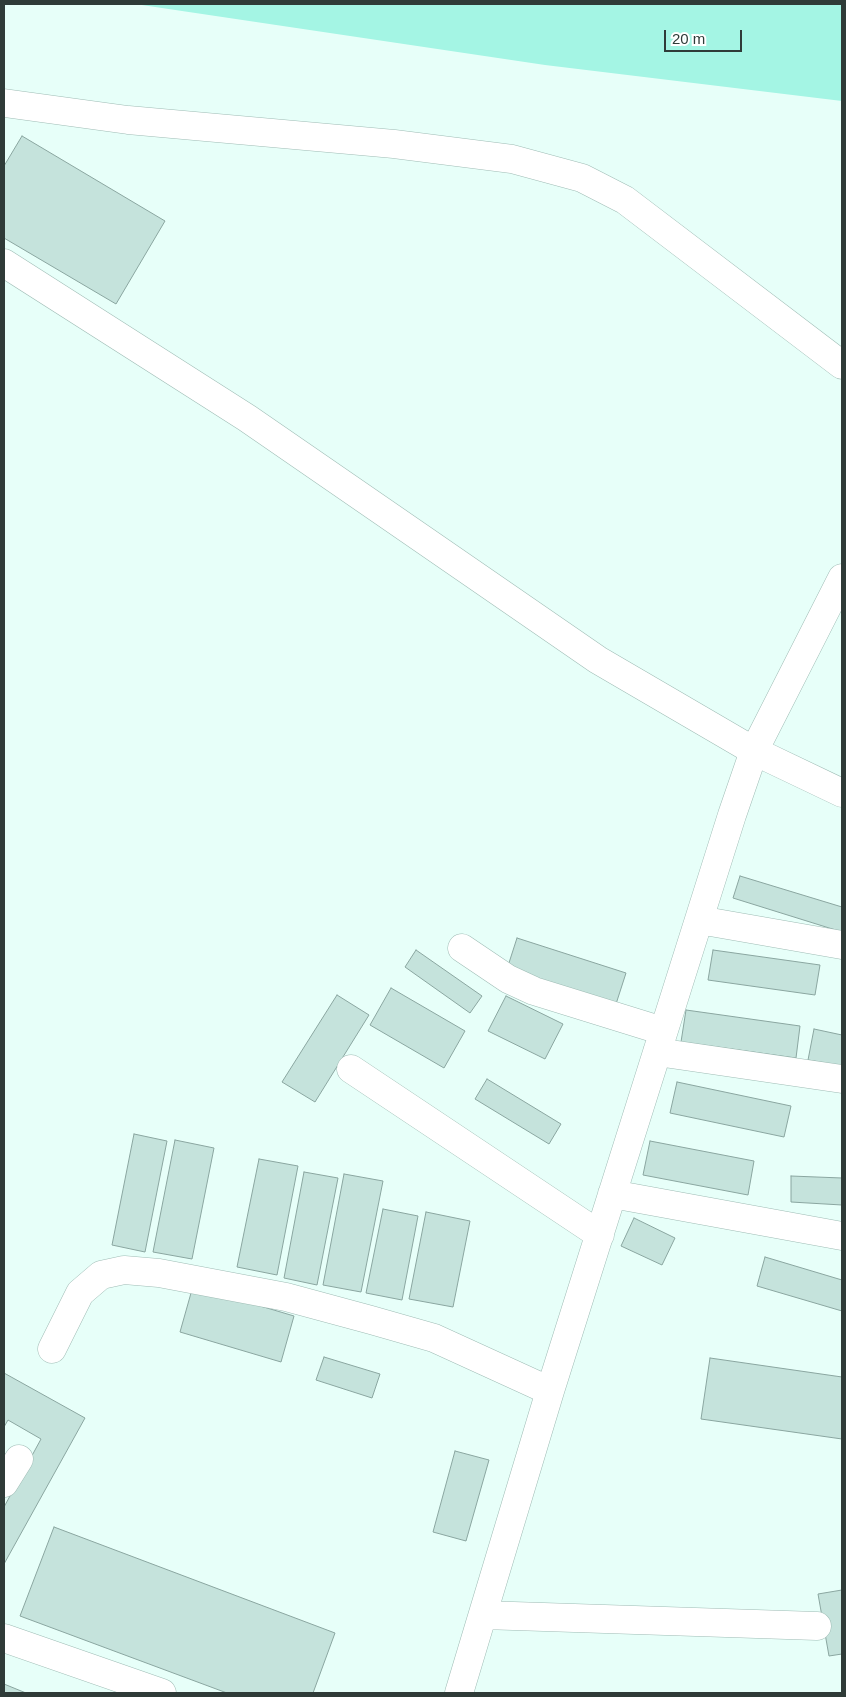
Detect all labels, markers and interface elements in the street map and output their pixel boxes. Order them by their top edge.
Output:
scale bar [666,20,744,52]
text: 20 m [672,30,705,47]

